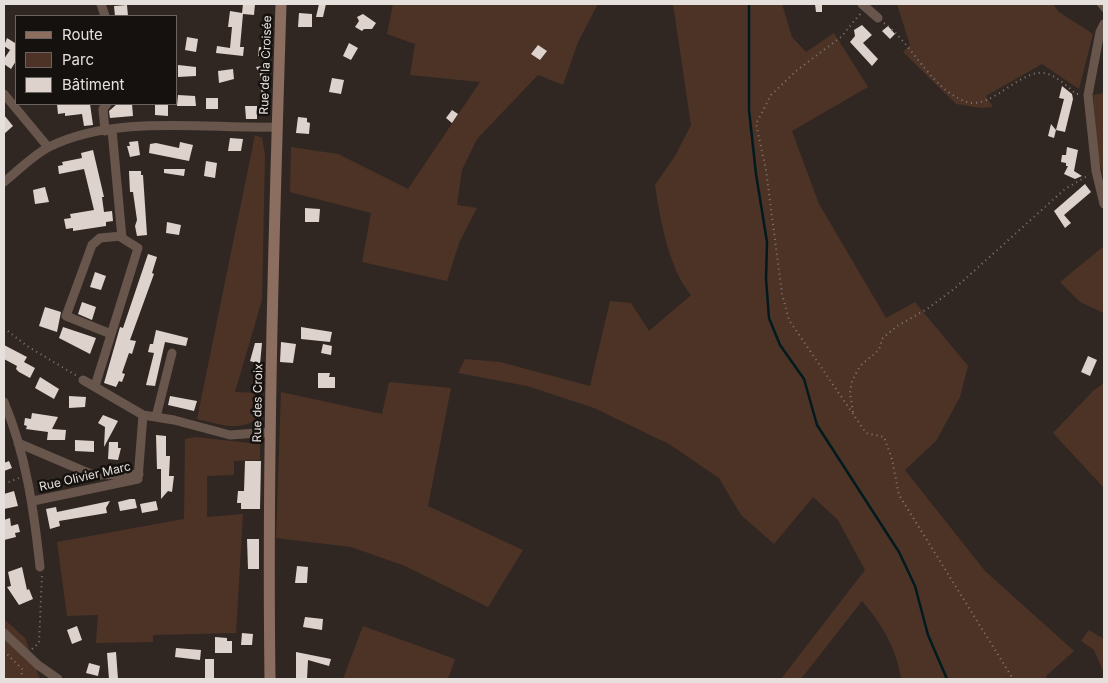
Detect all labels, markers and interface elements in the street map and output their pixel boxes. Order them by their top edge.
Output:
legend [15,15,178,105]
street label: Rue de la Croisée [257,15,275,115]
text: Route [62,25,103,44]
text: Parc [62,50,94,69]
text: Bâtiment [62,75,124,94]
street label: Rue des Croix [250,363,266,443]
street label: Rue Olivier Marc [38,459,132,495]

